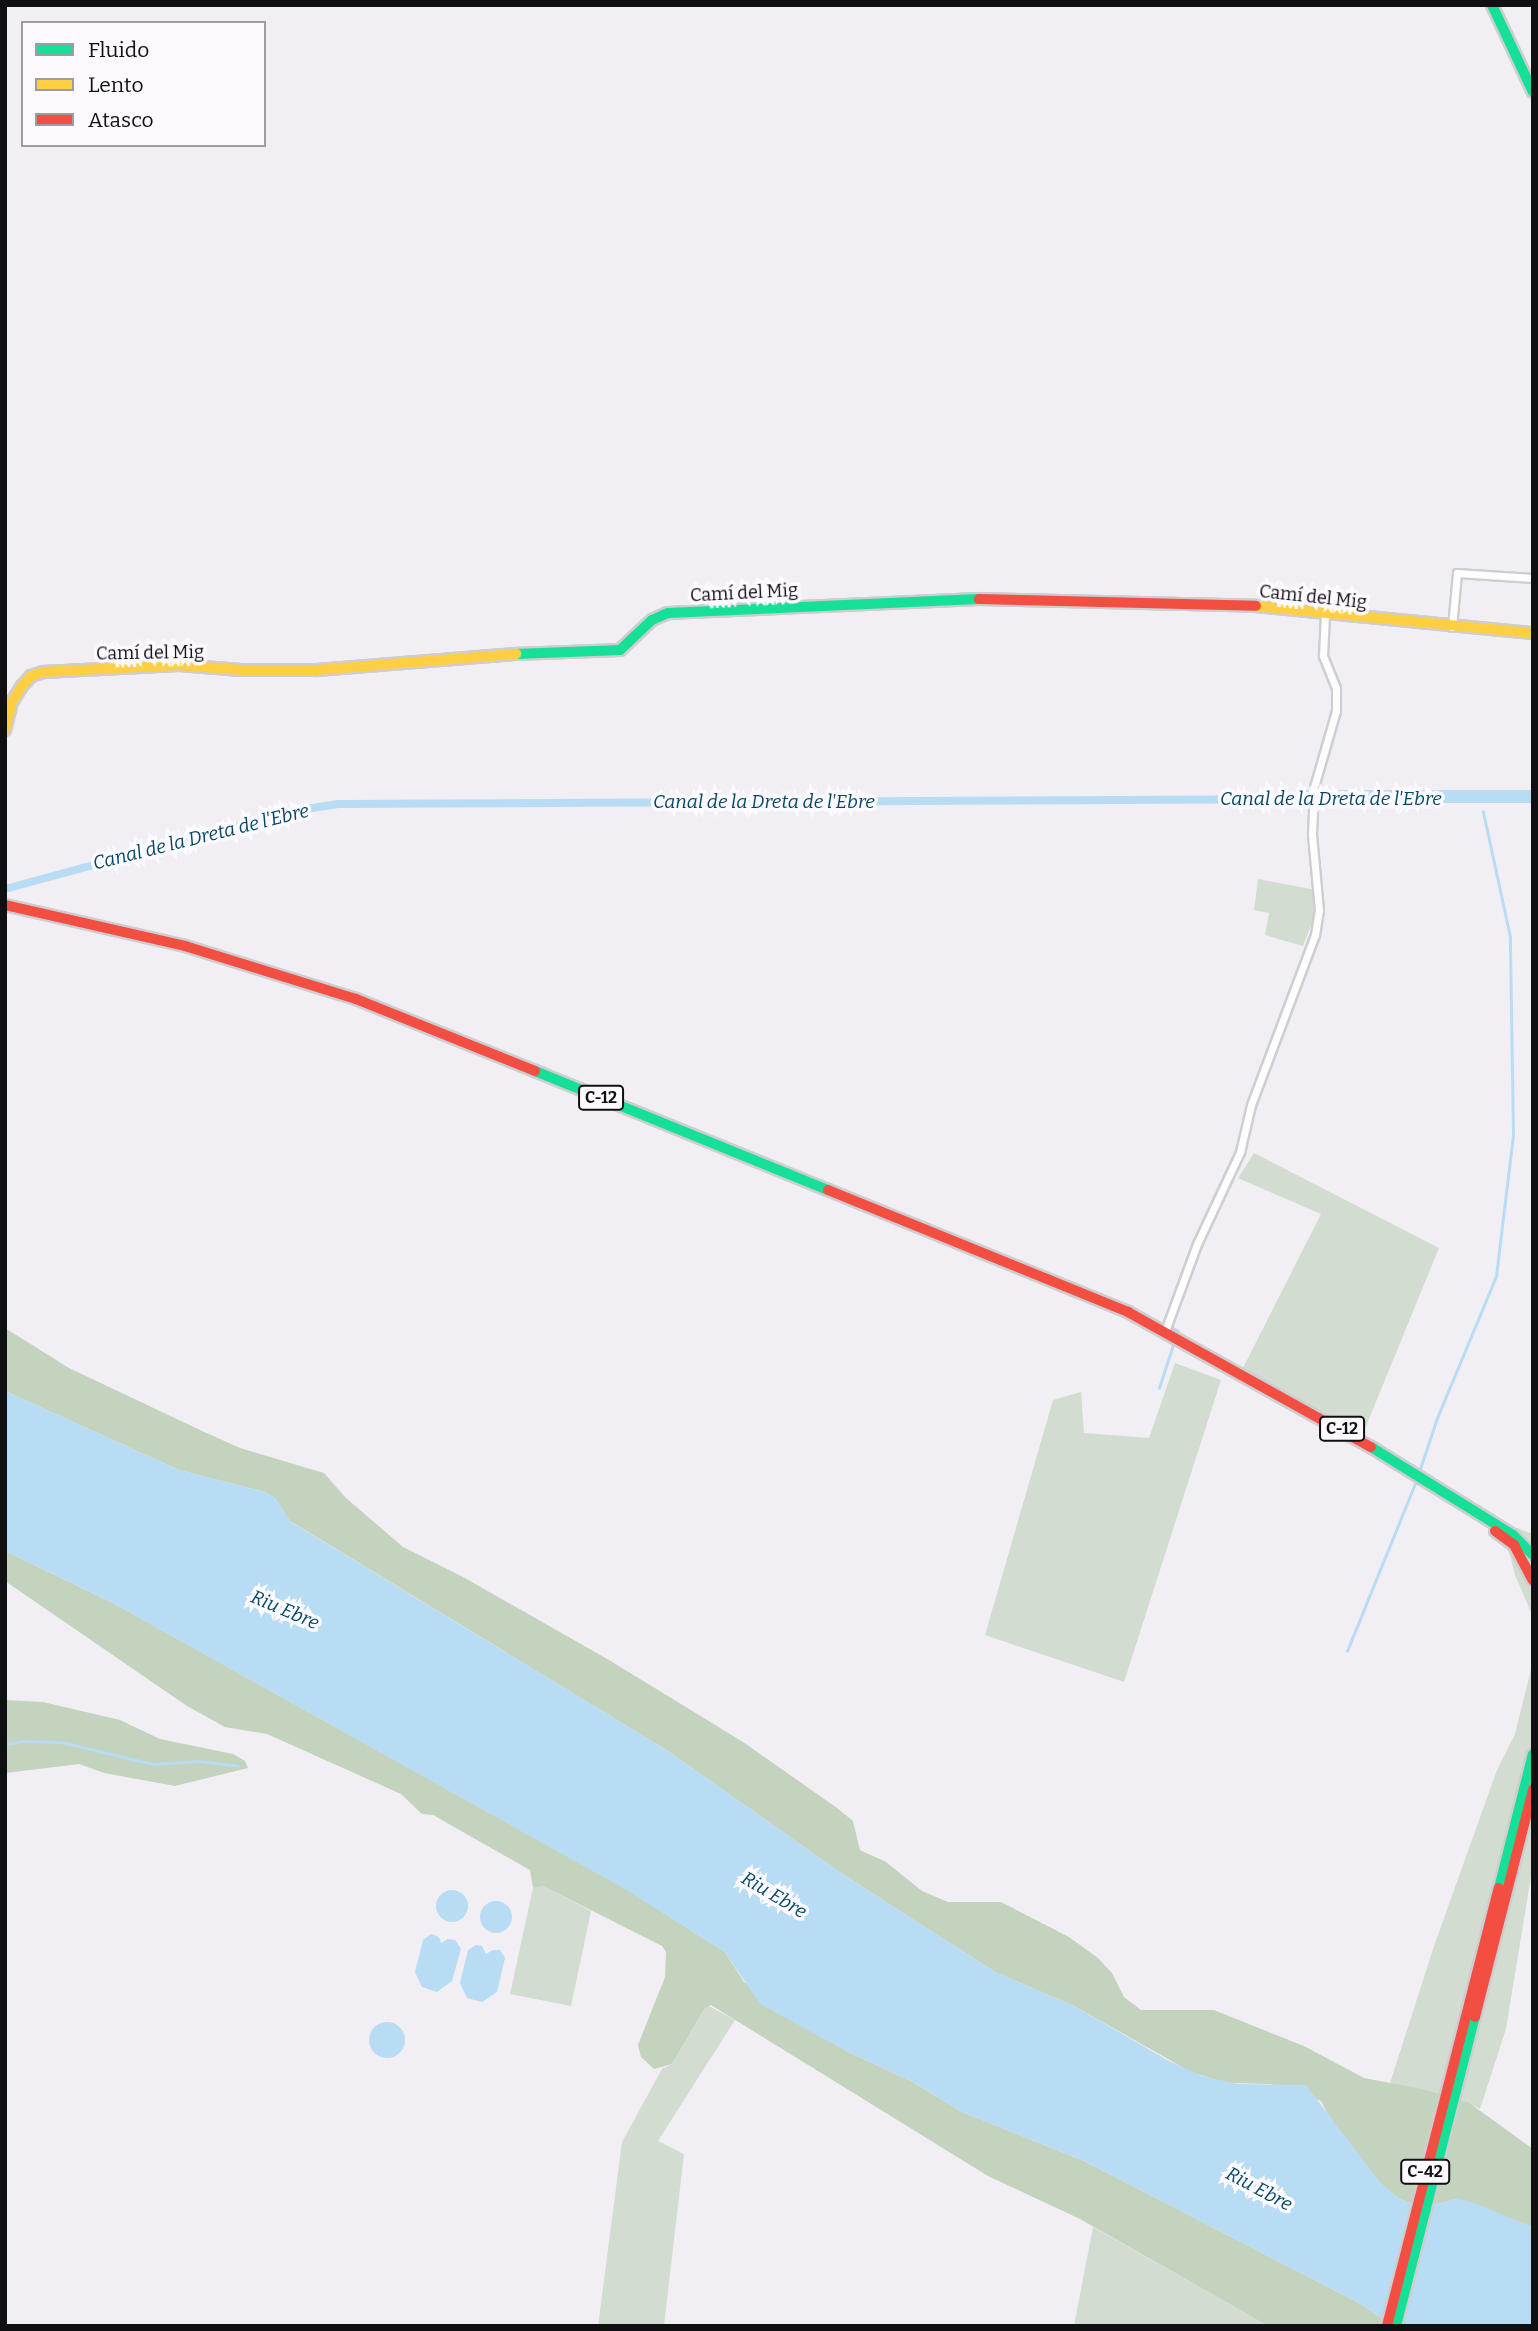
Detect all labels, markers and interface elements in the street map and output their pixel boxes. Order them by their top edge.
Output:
legend [21,21,266,147]
text: Fluido [88,37,149,63]
text: Lento [88,72,144,98]
text: Atasco [88,107,154,133]
street label: Camí del Mig [690,579,798,607]
street label: Camí del Mig [1258,581,1368,613]
street label: Camí del Mig [96,641,204,665]
water label: Canal de la Dreta de l'Ebre [1220,788,1442,810]
water label: Canal de la Dreta de l'Ebre [653,791,875,813]
water label: Canal de la Dreta de l'Ebre [91,799,311,875]
road number: C-12 [576,1086,626,1110]
road number: C-12 [1318,1416,1366,1442]
water label: Riu Ebre [247,1585,323,1635]
water label: Riu Ebre [737,1867,811,1923]
road number: C-42 [1399,2160,1451,2184]
water label: Riu Ebre [1222,2162,1296,2216]

